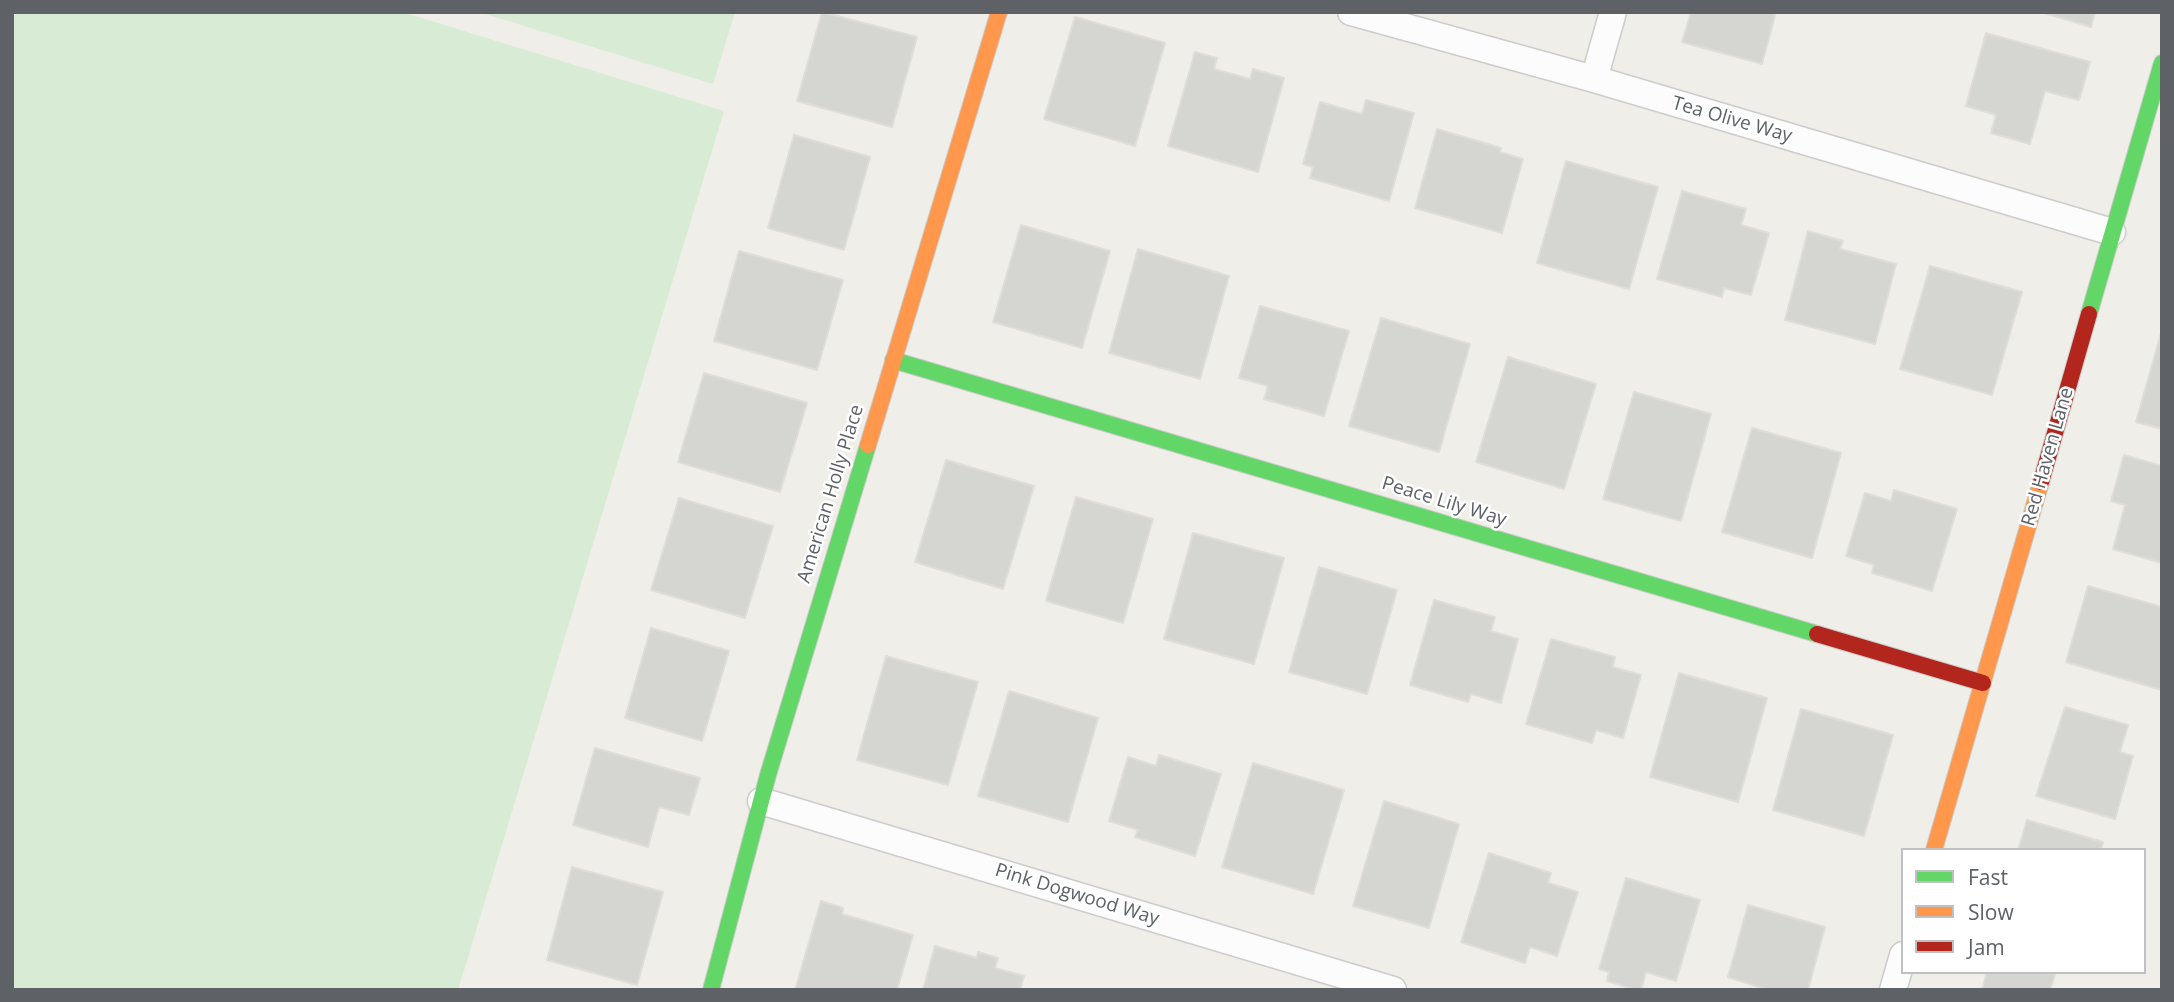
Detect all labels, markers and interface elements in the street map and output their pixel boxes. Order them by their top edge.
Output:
street label: Tea Olive Way [1669,92,1795,148]
street label: Red Haven Lane [2017,385,2079,529]
street label: American Holly Place [793,402,869,586]
street label: Peace Lily Way [1379,472,1509,532]
legend [1901,848,2146,974]
street label: Pink Dogwood Way [992,859,1162,931]
text: Fast [1968,863,2008,891]
text: Slow [1968,898,2014,926]
text: Jam [1968,933,2005,961]

